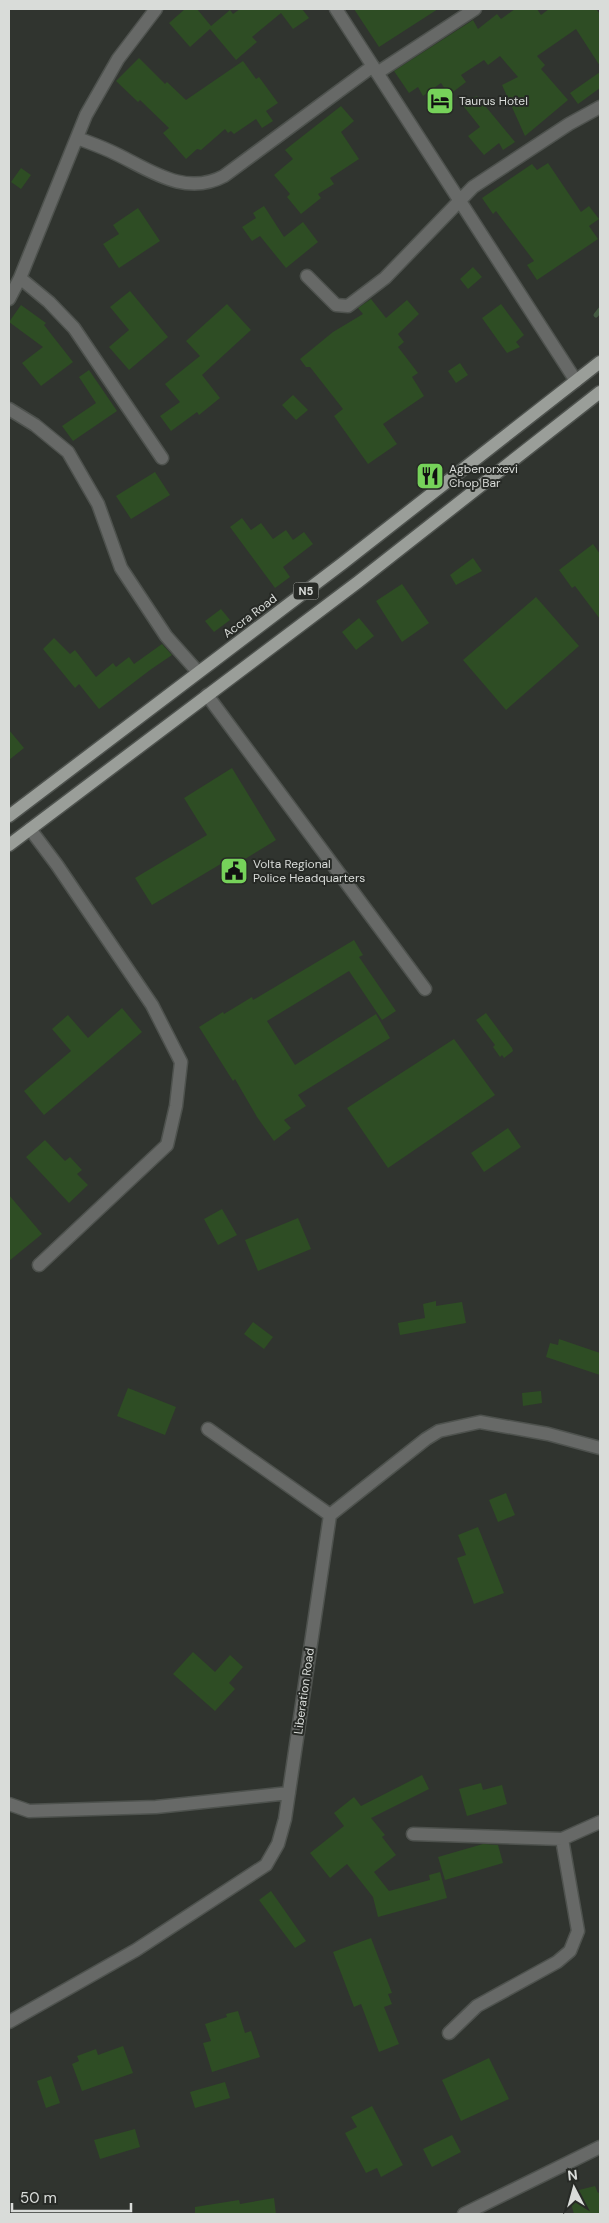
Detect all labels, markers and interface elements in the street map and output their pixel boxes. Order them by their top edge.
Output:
hotel icon: Taurus Hotel [425,86,455,116]
place label: Taurus Hotel [459,93,528,109]
restaurant icon: Agbenorxevi Chop Bar [415,461,445,491]
place label: Agbenorxevi Chop Bar [449,461,518,491]
road number: N5 [294,582,318,600]
street label: Accra Road [220,591,280,641]
public building icon: Volta Regional Police Headquarters [219,856,249,886]
place label: Volta Regional Police Headquarters [253,856,365,886]
street label: Liberation Road [290,1647,318,1735]
north arrow [549,2163,599,2213]
text: N [567,2166,579,2185]
scale bar [12,2180,131,2212]
text: 50 m [20,2188,57,2208]

